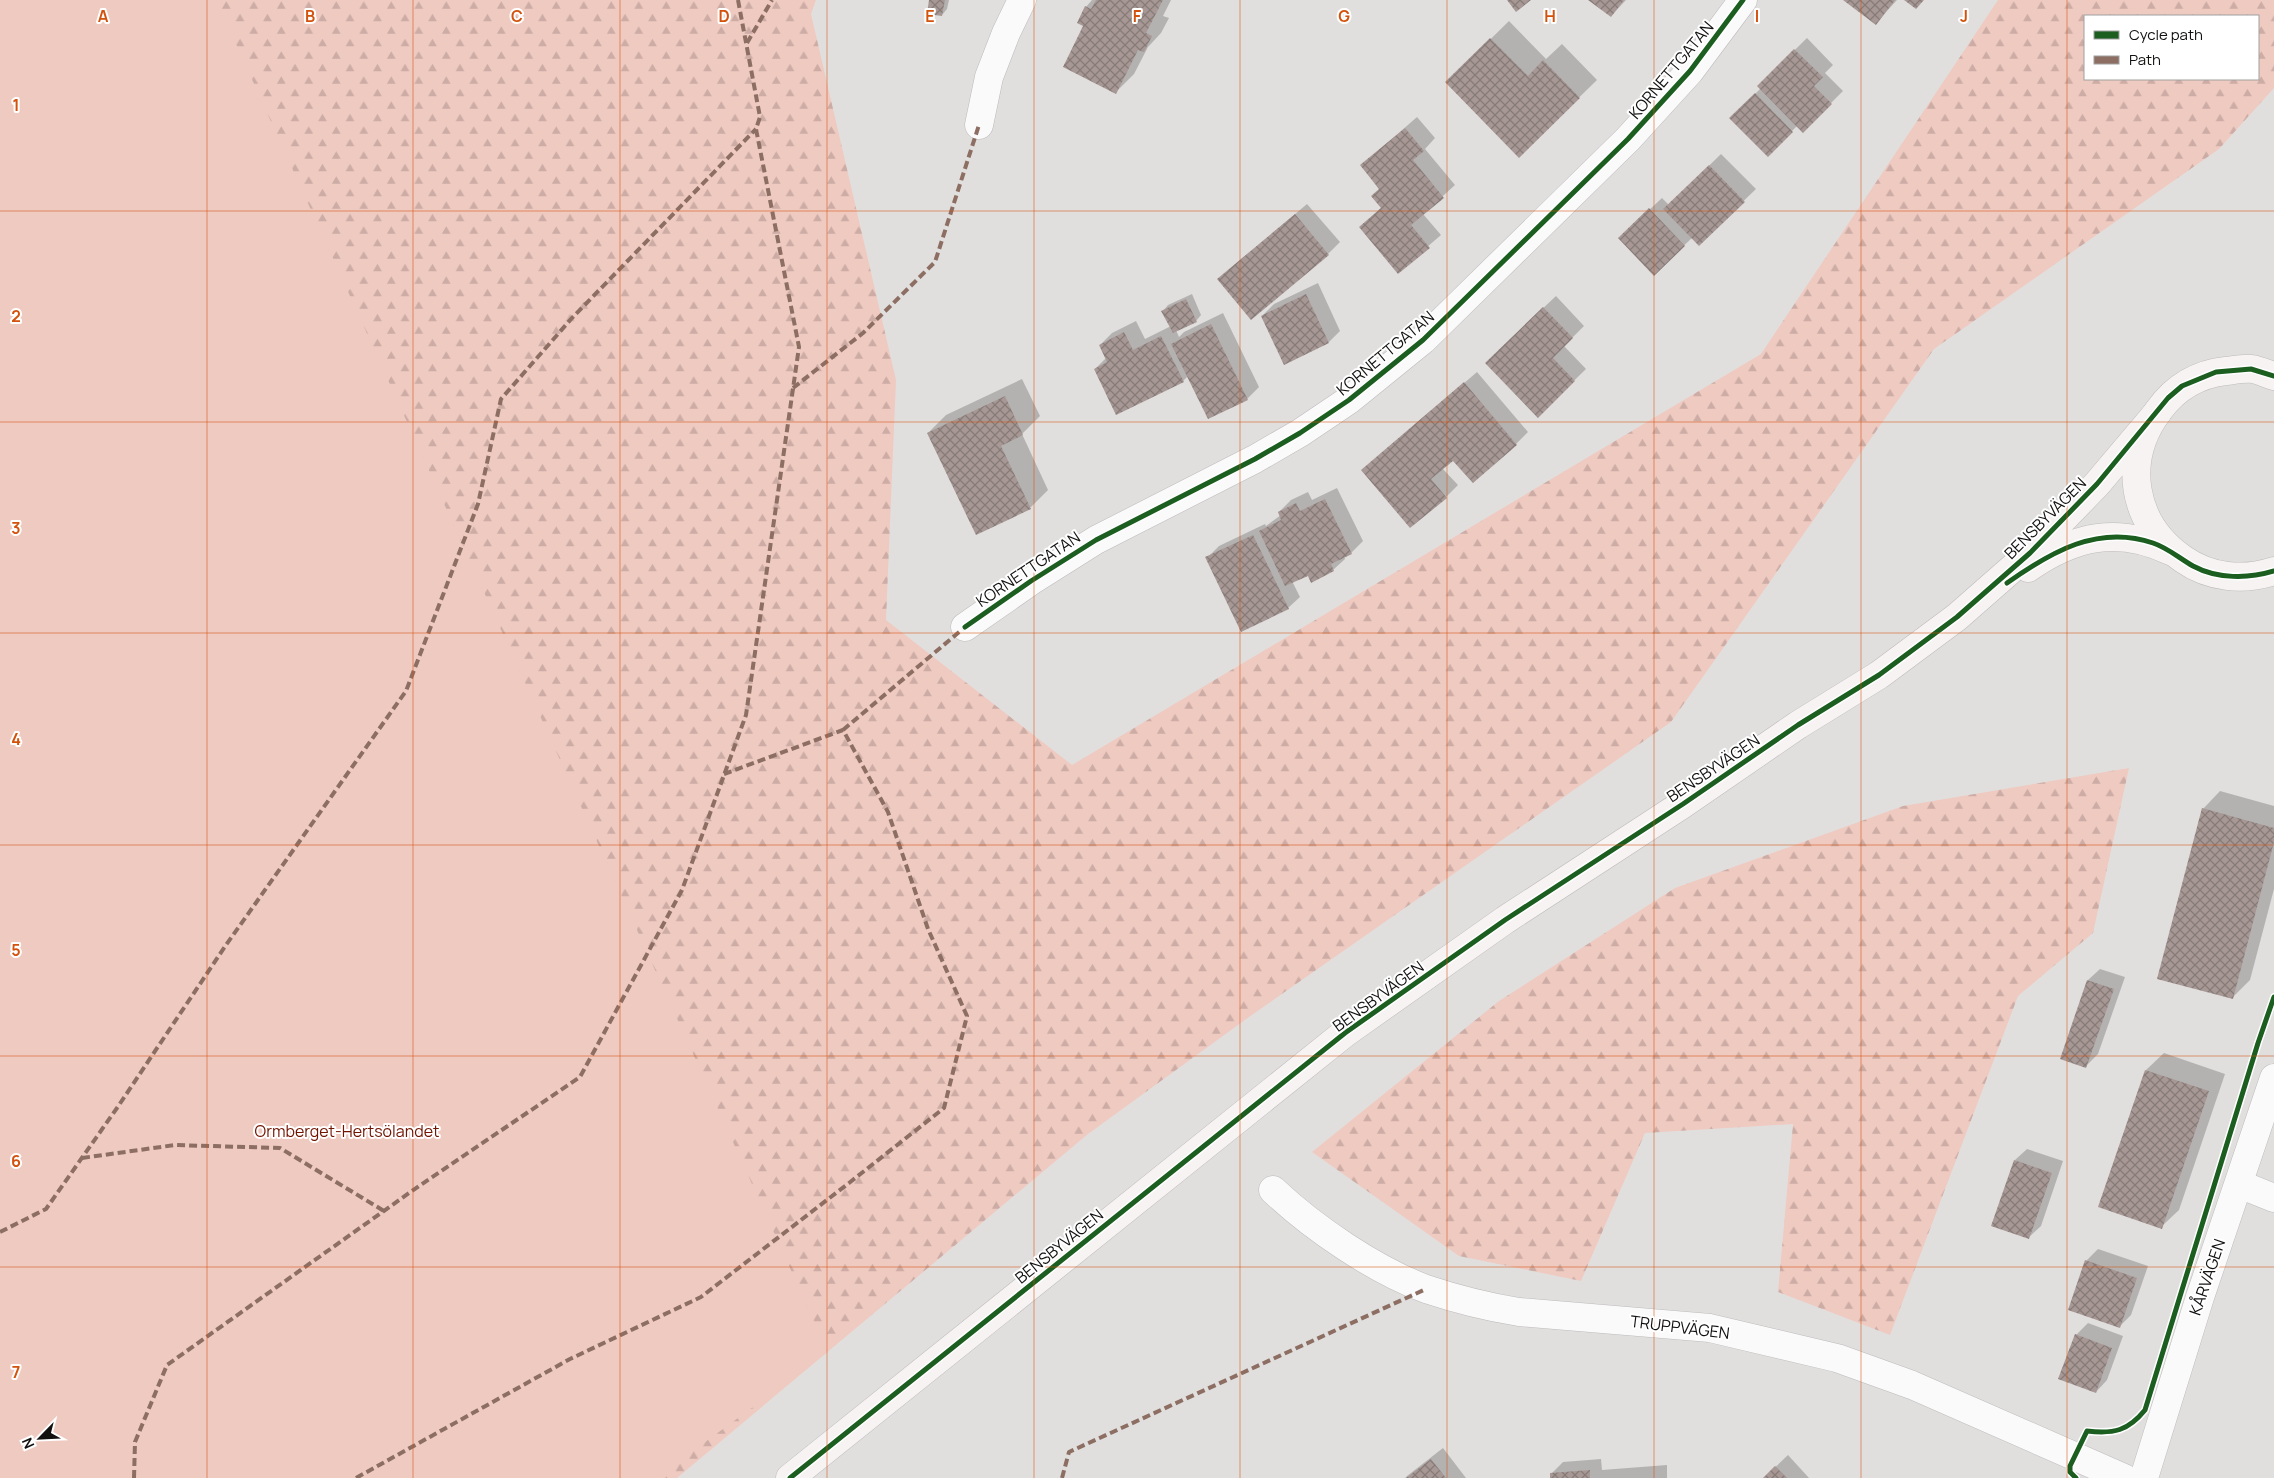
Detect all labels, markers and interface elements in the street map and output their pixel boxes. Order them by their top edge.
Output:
text: A [98,5,109,27]
text: B [305,5,315,27]
text: C [511,5,523,27]
text: D [718,5,730,27]
text: E [925,5,935,27]
text: F [1133,5,1142,27]
text: G [1338,5,1350,27]
text: H [1544,5,1556,27]
text: I [1755,5,1759,27]
text: J [1960,5,1968,27]
legend [2084,15,2259,80]
street label: KORNETTGATAN [1624,17,1718,123]
text: Cycle path [2129,24,2203,45]
text: Path [2129,49,2161,70]
text: 1 [12,94,20,116]
text: 2 [11,305,21,327]
street label: KORNETTGATAN [1332,306,1438,400]
street label: BENSBYVÄGEN [1999,472,2091,564]
text: 3 [11,517,21,539]
street label: KORNETTGATAN [972,526,1084,612]
text: 4 [11,728,21,750]
street label: BENSBYVÄGEN [1662,729,1764,807]
text: 5 [11,939,21,961]
street label: BENSBYVÄGEN [1328,955,1428,1037]
park label: Ormberget-Hertsölandet [255,1120,439,1142]
text: 6 [11,1150,21,1172]
street label: BENSBYVÄGEN [1010,1204,1108,1288]
street label: KÅRVÄGEN [2184,1236,2230,1318]
street label: TRUPPVÄGEN [1629,1310,1731,1344]
text: 7 [12,1361,20,1383]
north arrow [15,1413,65,1463]
text: N [17,1435,38,1452]

